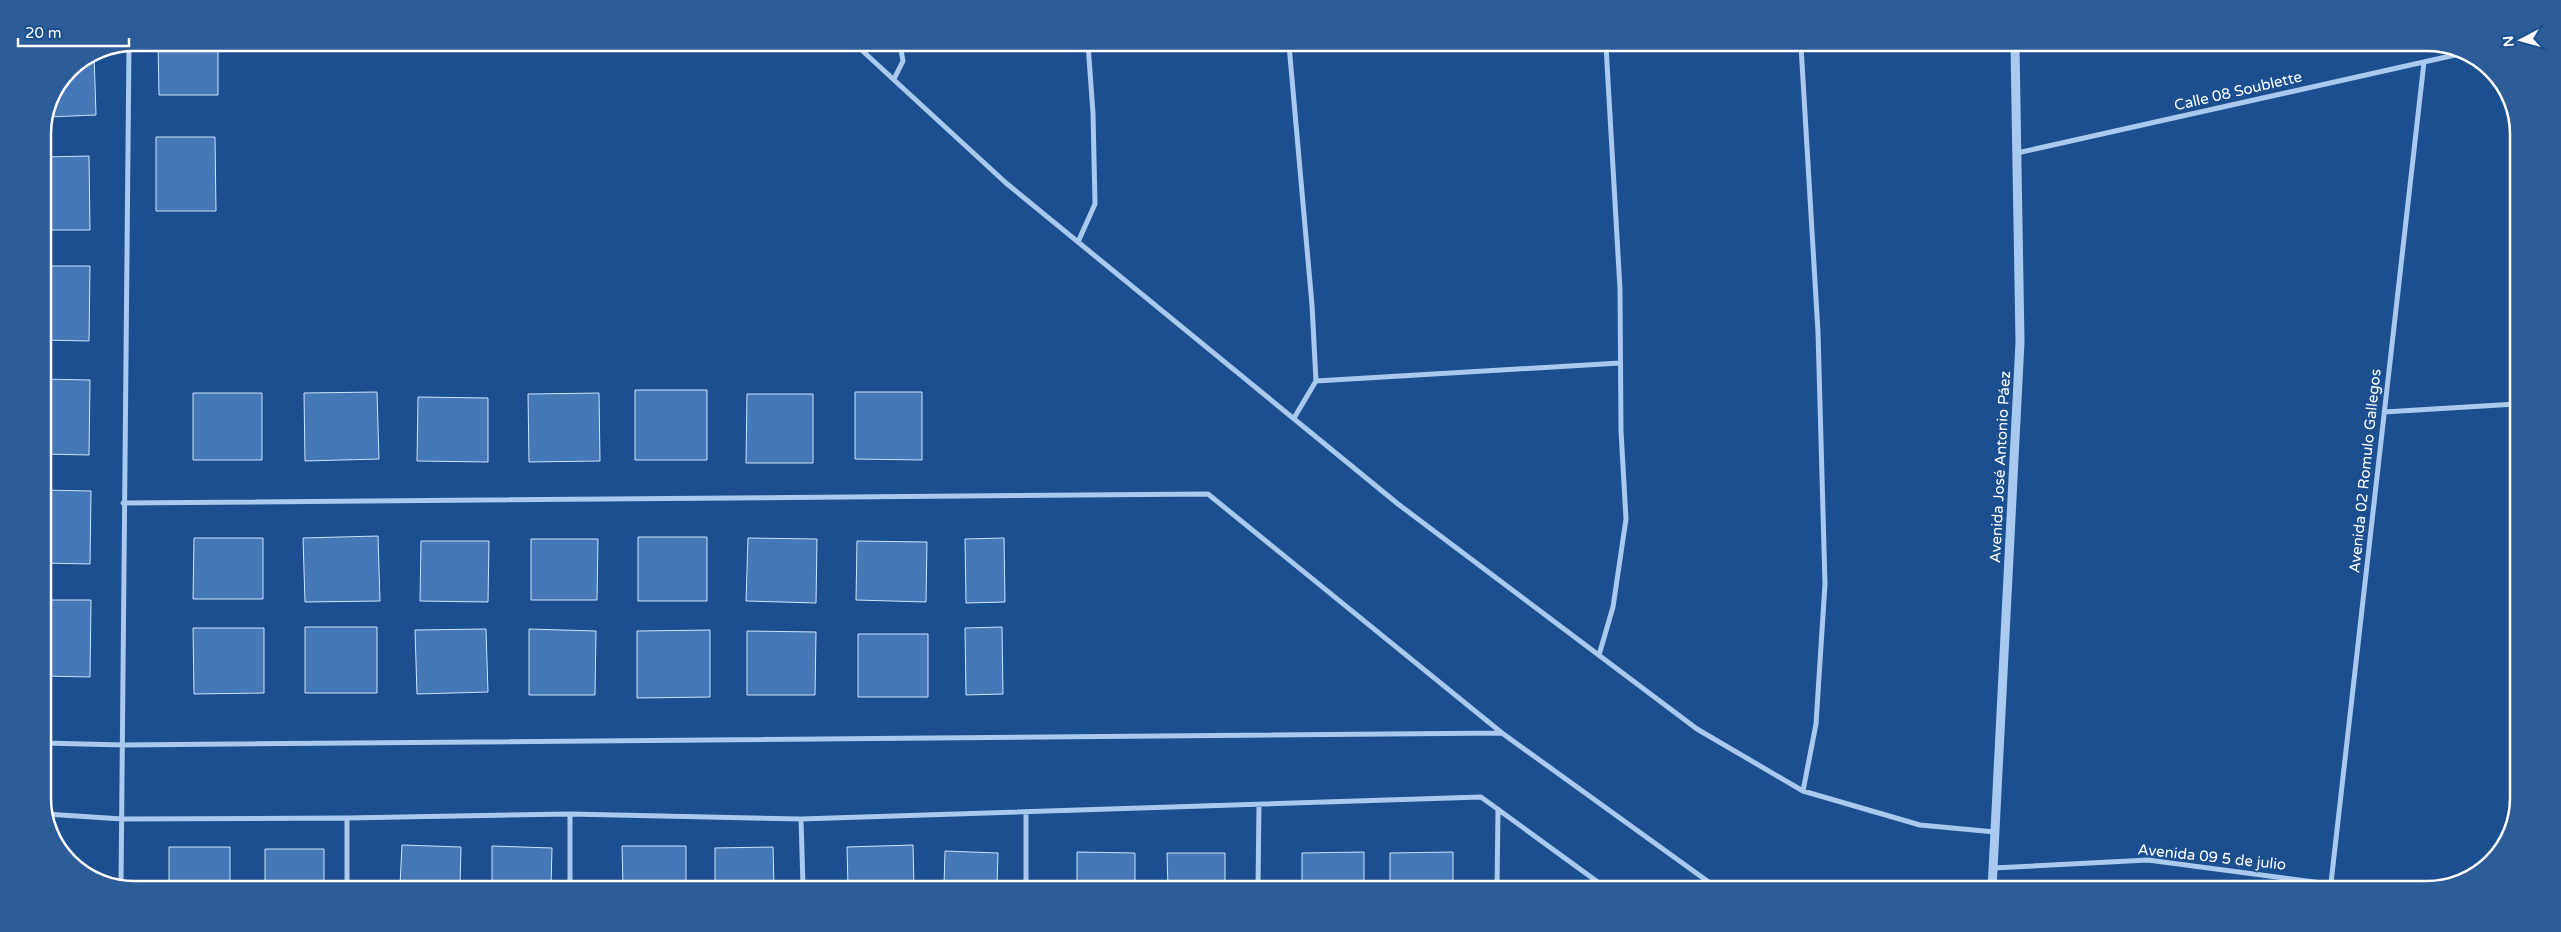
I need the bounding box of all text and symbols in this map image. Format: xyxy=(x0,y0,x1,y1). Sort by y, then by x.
scale bar xyxy=(18,15,129,47)
north arrow xyxy=(2496,15,2546,65)
text: 20 m xyxy=(25,24,62,42)
text: N xyxy=(2500,35,2518,48)
street label: Calle 08 Soublette xyxy=(2172,68,2304,114)
street label: Avenida 02 Romulo Gallegos xyxy=(2345,368,2385,574)
street label: Avenida José Antonio Páez xyxy=(1986,371,2014,563)
street label: Avenida 09 5 de julio xyxy=(2137,840,2287,874)

